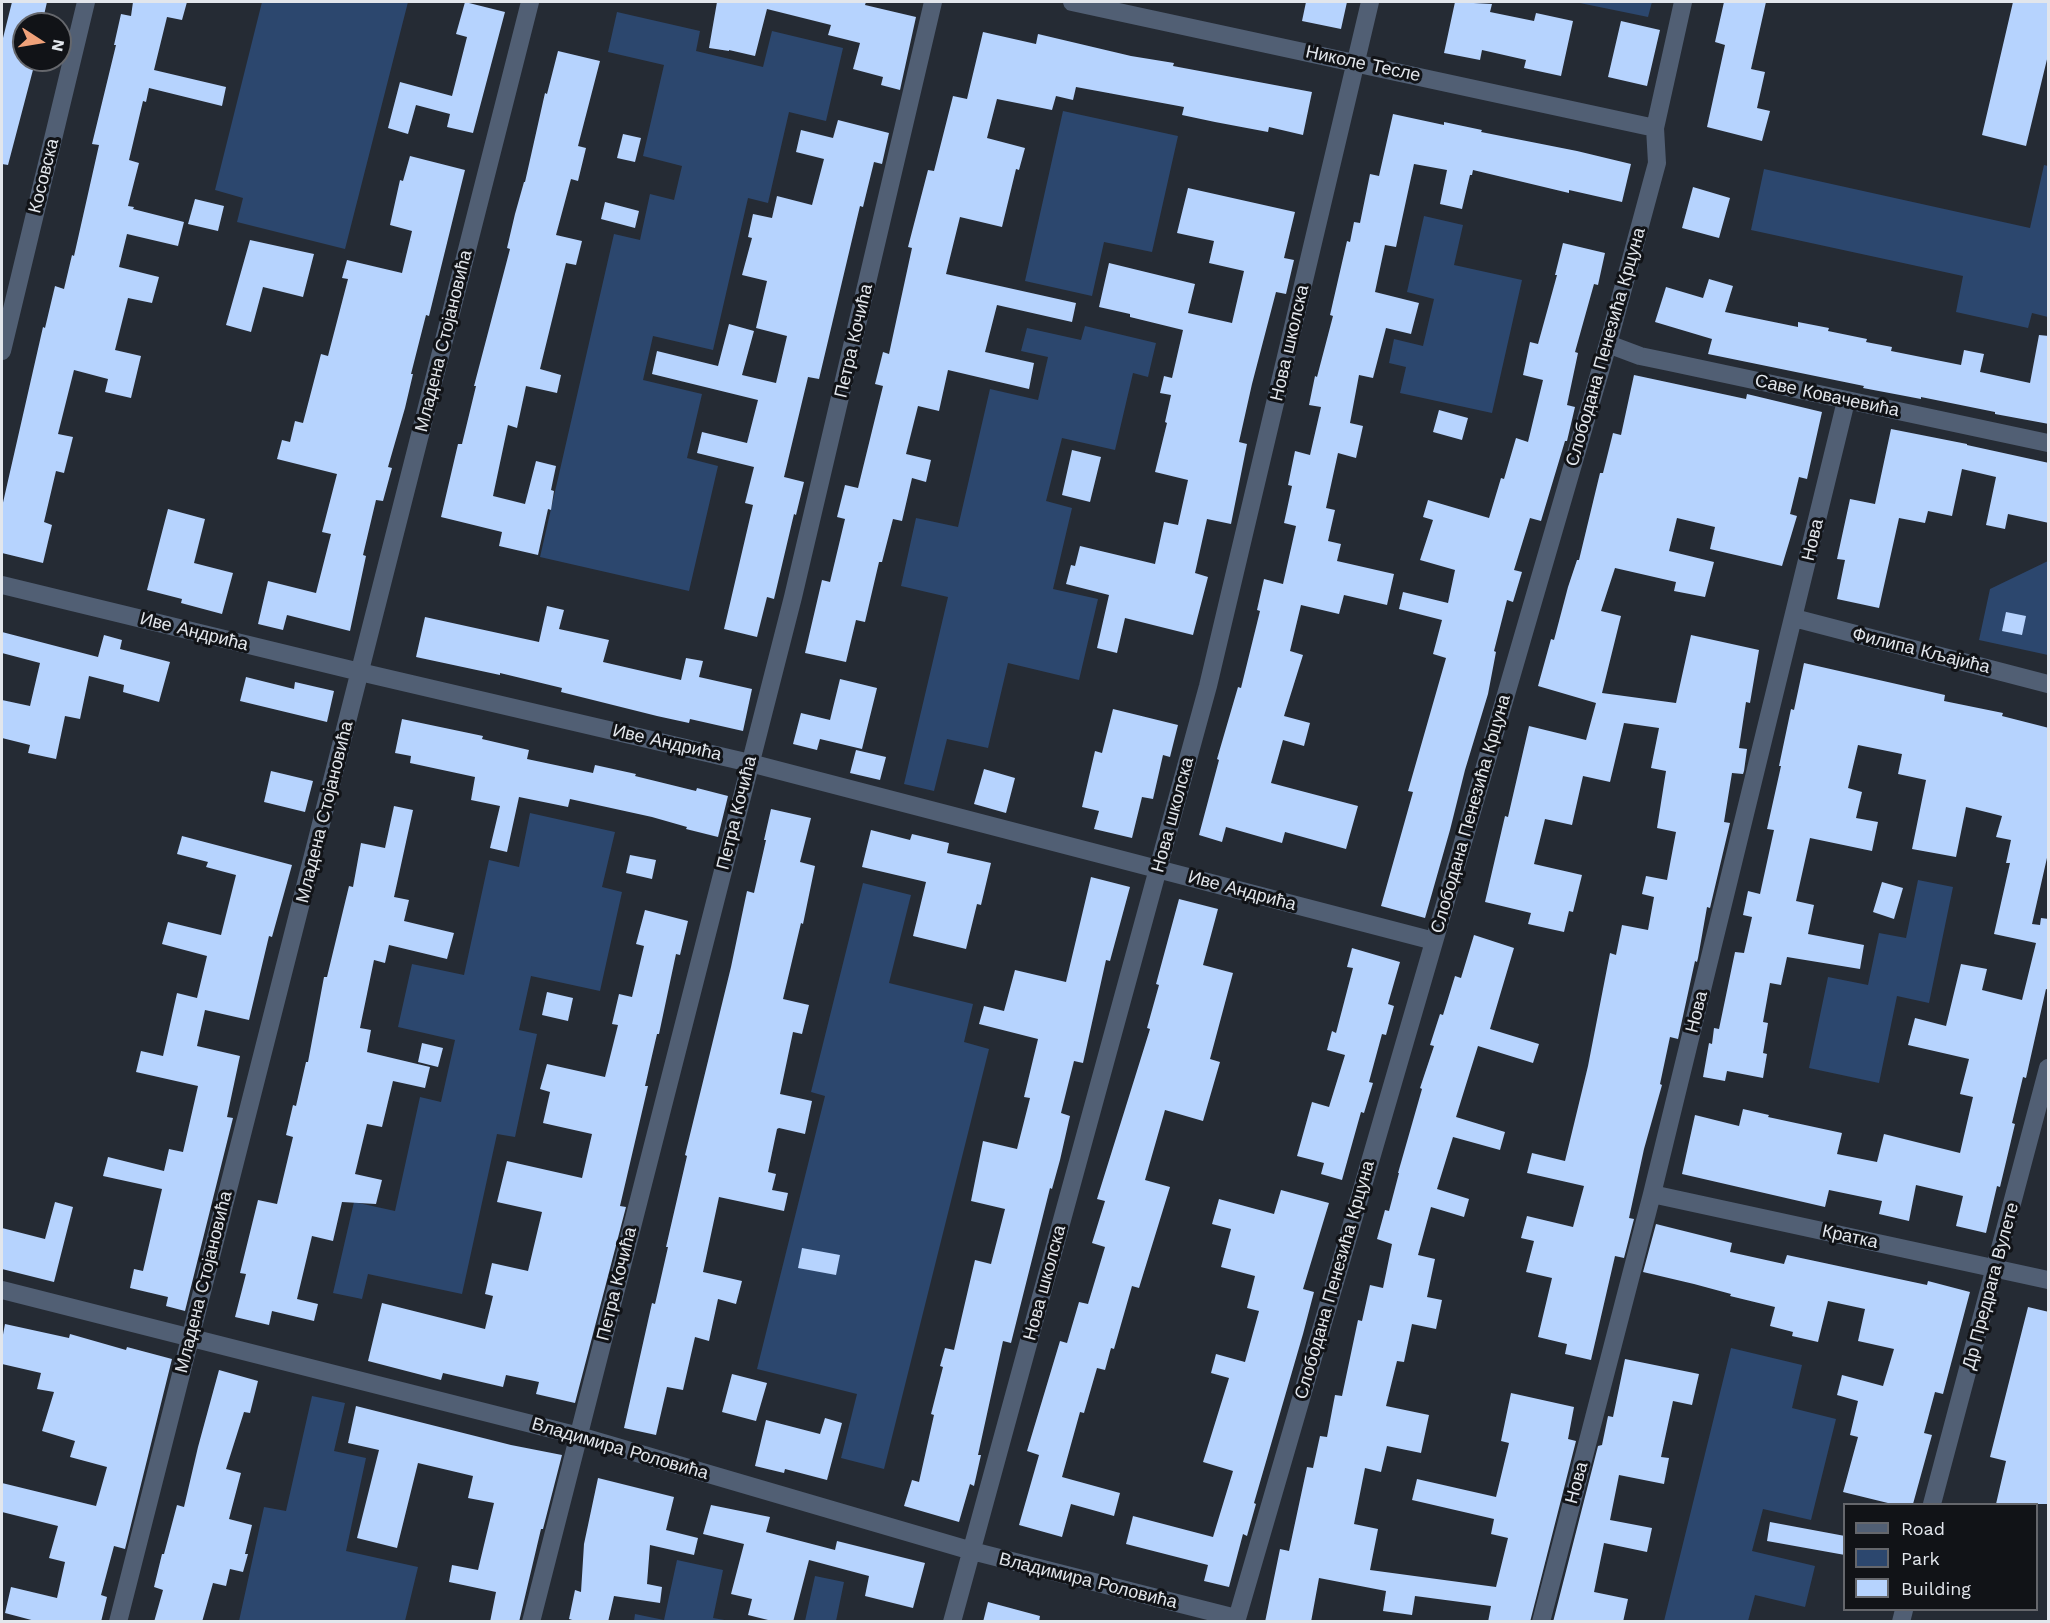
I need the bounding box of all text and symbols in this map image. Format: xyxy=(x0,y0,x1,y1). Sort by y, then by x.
north arrow xyxy=(12,12,72,72)
text: N xyxy=(48,38,69,53)
street label: Николе Тесле xyxy=(1304,41,1422,87)
street label: Косовска xyxy=(24,136,64,216)
street label: Слободана Пенезића Крцуна xyxy=(1562,225,1650,469)
street label: Младена Стојановића xyxy=(411,248,477,434)
street label: Петра Кочића xyxy=(830,282,878,400)
street label: Нова школска xyxy=(1266,283,1314,403)
street label: Саве Ковачевића xyxy=(1753,370,1901,422)
street label: Нова xyxy=(1798,517,1828,563)
street label: Иве Андрића xyxy=(138,608,250,656)
street label: Филипа Кљајића xyxy=(1850,623,1992,679)
street label: Слободана Пенезића Крцуна xyxy=(1427,692,1515,936)
street label: Младена Стојановића xyxy=(292,719,358,905)
street label: Иве Андрића xyxy=(611,720,723,766)
street label: Петра Кочића xyxy=(712,754,762,872)
street label: Нова школска xyxy=(1147,755,1199,875)
street label: Иве Андрића xyxy=(1186,866,1298,916)
street label: Нова xyxy=(1681,989,1713,1035)
street label: Слободана Пенезића Крцуна xyxy=(1291,1158,1379,1402)
street label: Младена Стојановића xyxy=(171,1189,237,1375)
street label: Др Предрага Вулете xyxy=(1958,1200,2024,1372)
street label: Кратка xyxy=(1820,1221,1880,1253)
street label: Нова школска xyxy=(1019,1223,1071,1343)
street label: Петра Кочића xyxy=(592,1225,642,1343)
street label: Владимира Роловића xyxy=(529,1413,711,1485)
street label: Нова xyxy=(1561,1460,1593,1506)
legend xyxy=(1843,1503,2038,1611)
text: Road xyxy=(1901,1518,1945,1539)
street label: Владимира Роловића xyxy=(997,1548,1179,1614)
text: Park xyxy=(1901,1548,1940,1569)
text: Building xyxy=(1901,1578,1971,1599)

